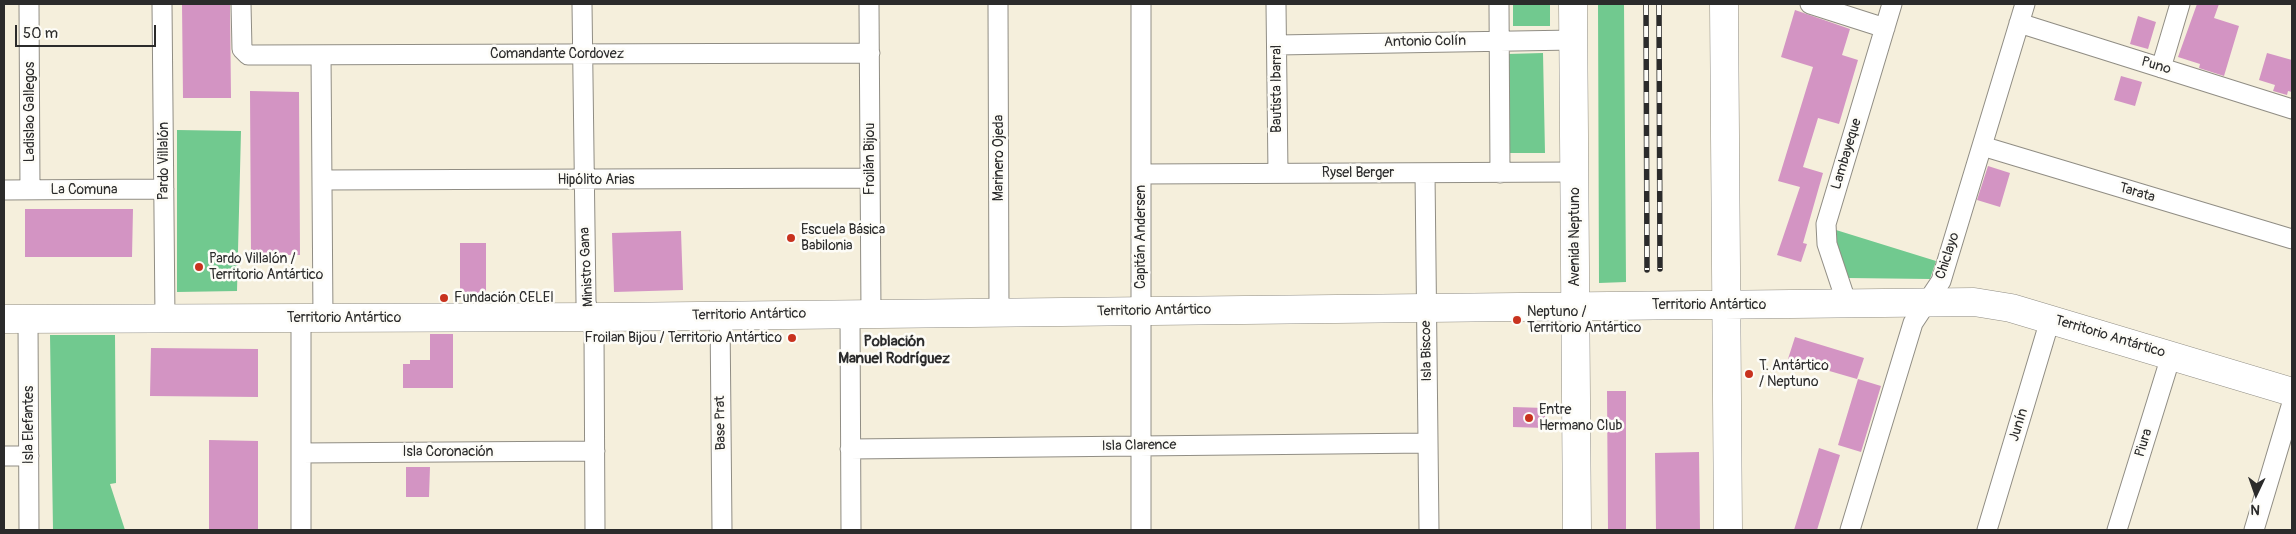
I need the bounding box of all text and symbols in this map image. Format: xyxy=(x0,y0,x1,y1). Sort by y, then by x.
scale bar xyxy=(18,15,159,47)
text: 50 m xyxy=(23,24,58,43)
street label: Antonio Colín xyxy=(1384,33,1466,51)
street label: Bautista Ibarral xyxy=(1269,45,1285,133)
street label: Comandante Cordovez xyxy=(490,46,624,62)
street label: Puno xyxy=(2139,54,2173,78)
street label: Ladislao Gallegos xyxy=(22,62,38,162)
street label: Marinero Ojeda xyxy=(991,115,1007,201)
street label: Lambayeque xyxy=(1828,116,1866,192)
street label: Pardo Villalón xyxy=(156,122,172,200)
street label: Froilán Bijou xyxy=(862,123,878,195)
street label: Rysel Berger xyxy=(1322,165,1394,181)
street label: Hipólito Arias xyxy=(558,172,634,188)
street label: Tarata xyxy=(2117,180,2157,206)
street label: La Comuna xyxy=(50,182,118,198)
street label: Capitán Andersen xyxy=(1133,185,1149,289)
street label: Avenida Neptuno xyxy=(1567,187,1583,287)
place label: Escuela Básica Babilonia xyxy=(801,222,885,254)
street label: Ministro Gana xyxy=(577,227,597,307)
street label: Chiclayo xyxy=(1933,230,1963,282)
marker: Escuela Básica Babilonia xyxy=(785,232,797,244)
place label: Pardo Villalón / Territorio Antártico xyxy=(209,251,323,284)
marker: Pardo Villalón / Territorio Antártico xyxy=(193,261,205,273)
place label: Fundación CELEI xyxy=(454,290,554,306)
marker: Fundación CELEI xyxy=(438,292,450,304)
street label: Territorio Antártico xyxy=(1652,297,1766,313)
street label: Territorio Antártico xyxy=(1097,302,1211,320)
place label: Neptuno / Territorio Antártico xyxy=(1527,304,1641,336)
street label: Territorio Antártico xyxy=(692,306,806,324)
street label: Territorio Antártico xyxy=(287,310,401,326)
street label: Territorio Antártico xyxy=(2053,312,2167,362)
marker: Neptuno / Territorio Antártico xyxy=(1511,314,1523,326)
street label: Isla Biscoe xyxy=(1418,320,1436,382)
place label: Froilan Bijou / Territorio Antártico xyxy=(585,330,782,346)
marker: Froilan Bijou / Territorio Antártico xyxy=(786,332,798,344)
district label: Población Manuel Rodríguez xyxy=(838,333,950,368)
place label: T. Antártico / Neptuno xyxy=(1759,358,1829,391)
marker: T. Antártico / Neptuno xyxy=(1743,368,1755,380)
street label: Isla Elefantes xyxy=(21,386,37,464)
street label: Base Prat xyxy=(712,395,730,451)
place label: Entre Hermano Club xyxy=(1539,402,1622,434)
street label: Junín xyxy=(2006,407,2032,443)
marker: Entre Hermano Club xyxy=(1523,412,1535,424)
street label: Piura xyxy=(2132,427,2156,459)
street label: Isla Clarence xyxy=(1101,437,1177,455)
street label: Isla Coronación xyxy=(403,444,493,460)
north arrow xyxy=(2231,469,2281,519)
text: N xyxy=(2250,501,2260,518)

